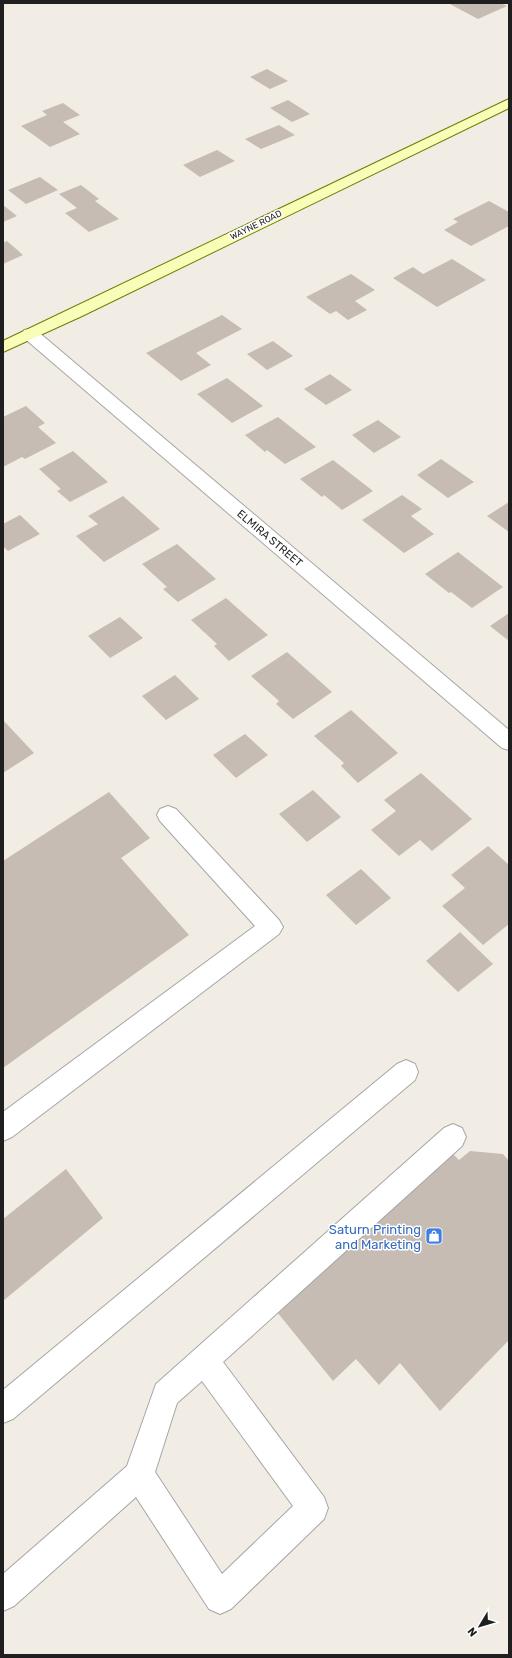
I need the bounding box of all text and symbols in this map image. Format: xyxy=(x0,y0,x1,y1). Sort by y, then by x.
street label: WAYNE ROAD xyxy=(229,208,283,242)
street label: ELMIRA STREET xyxy=(234,507,306,570)
place label: Saturn Printing and Marketing xyxy=(329,1222,421,1253)
shop icon: Saturn Printing and Marketing xyxy=(424,1226,444,1246)
north arrow xyxy=(460,1606,500,1646)
text: N xyxy=(465,1625,480,1639)

